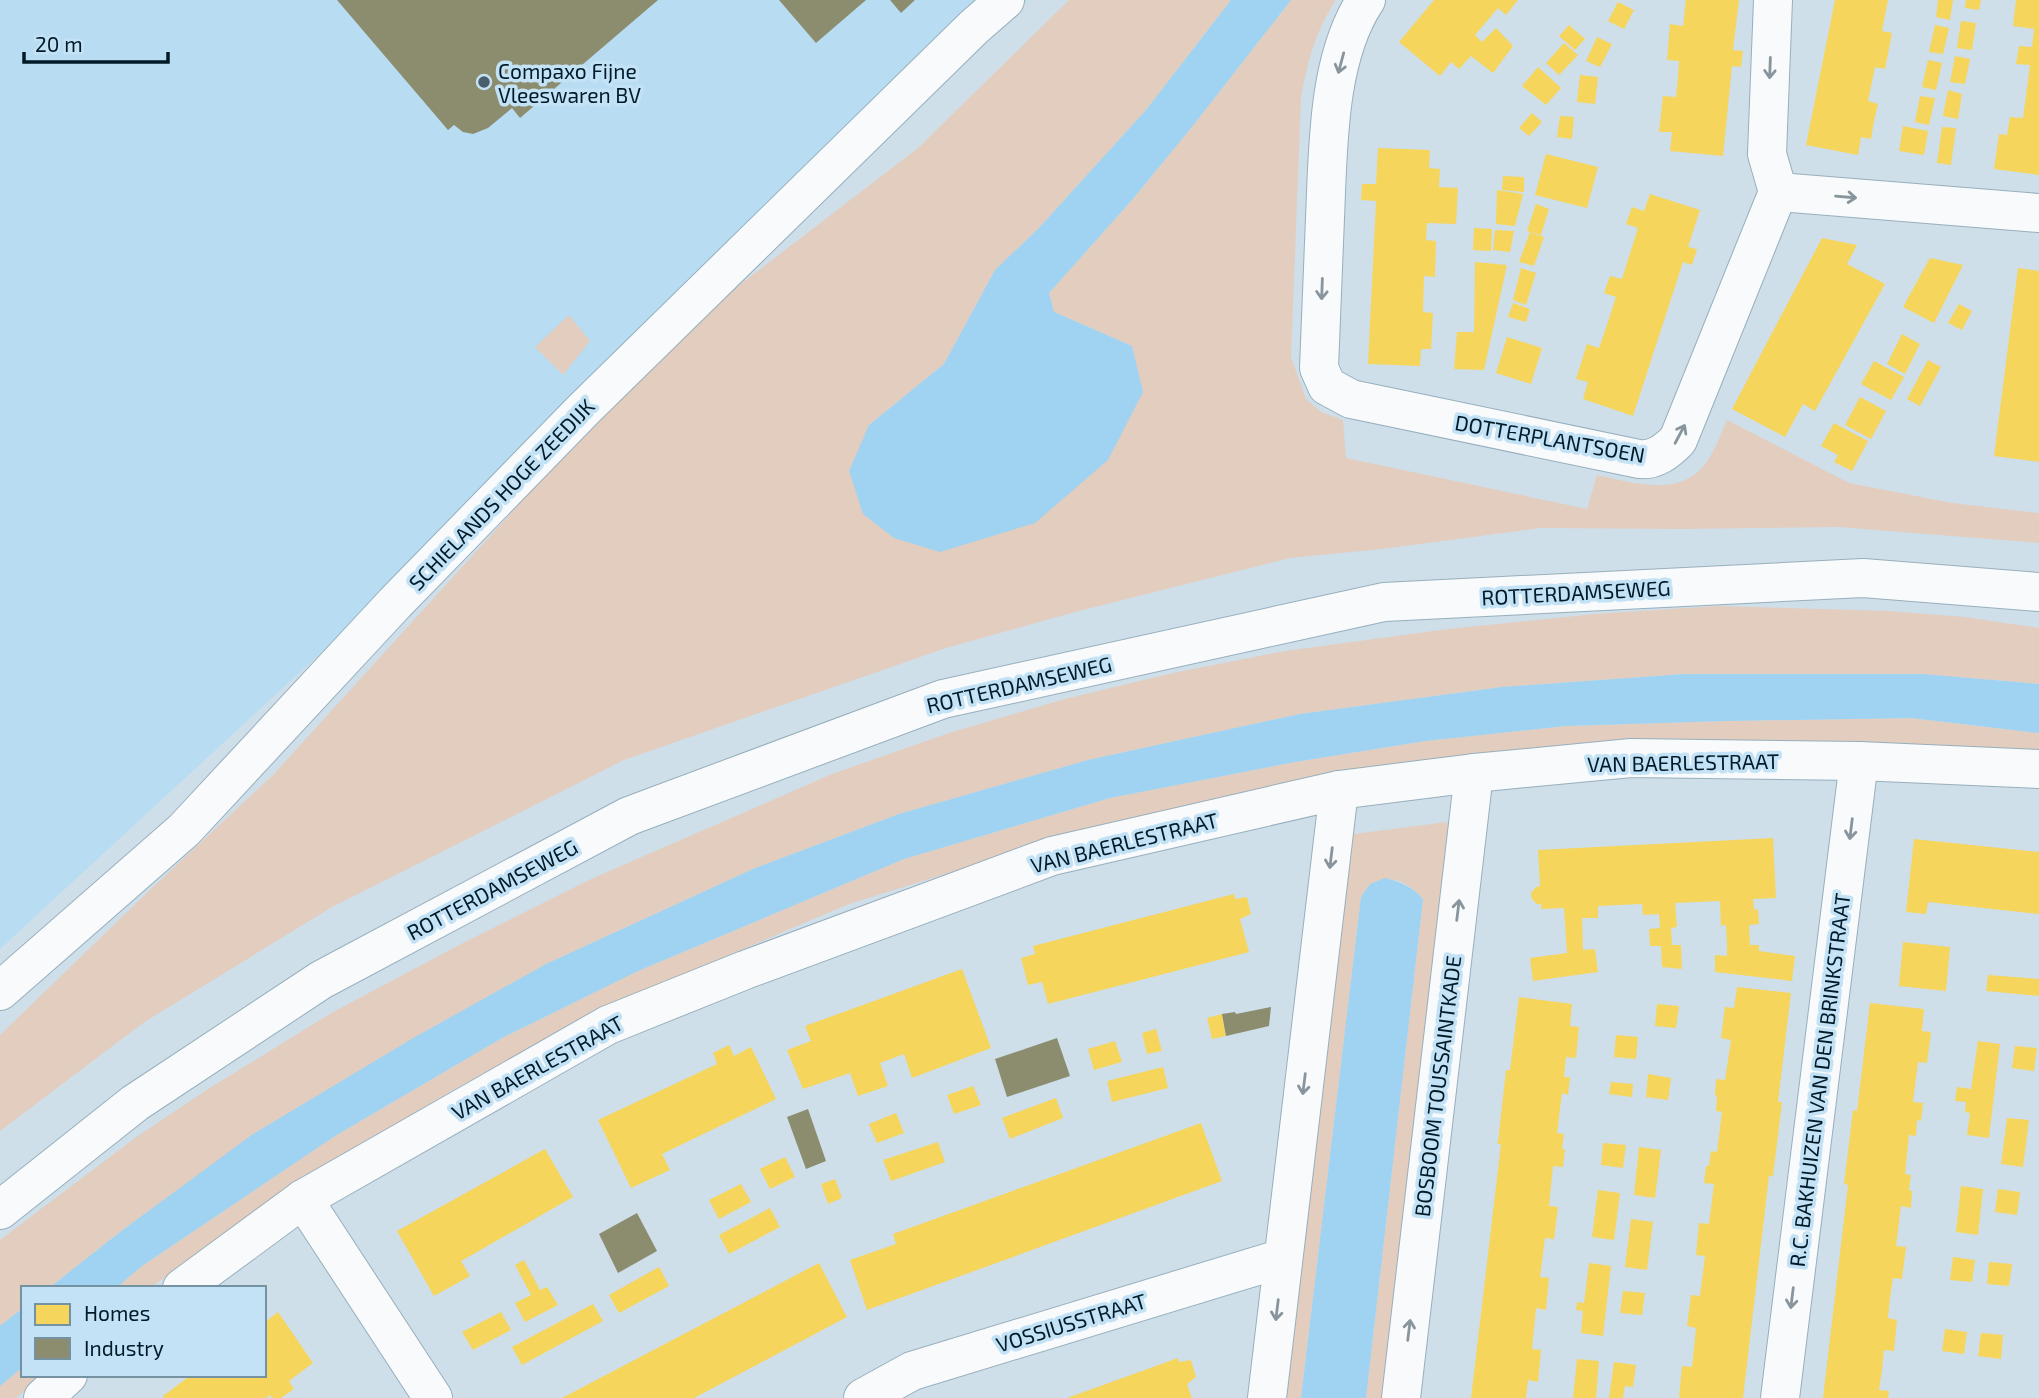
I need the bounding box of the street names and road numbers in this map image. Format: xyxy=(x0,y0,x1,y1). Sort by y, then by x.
street label: SCHIELANDS HOGE ZEEDIJK xyxy=(403,393,599,595)
street label: DOTTERPLANTSOEN xyxy=(1453,409,1647,467)
street label: ROTTERDAMSEWEG xyxy=(1481,575,1671,609)
street label: ROTTERDAMSEWEG xyxy=(924,651,1114,717)
street label: VAN BAERLESTRAAT xyxy=(1587,748,1779,776)
street label: VAN BAERLESTRAAT xyxy=(1028,807,1220,877)
street label: ROTTERDAMSEWEG xyxy=(402,833,582,945)
street label: R.C. BAKHUIZEN VAN DEN BRINKSTRAAT xyxy=(1784,892,1854,1268)
street label: BOSBOOM TOUSSAINTKADE xyxy=(1409,954,1465,1218)
street label: VAN BAERLESTRAAT xyxy=(447,1010,627,1124)
street label: VOSSIUSSTRAAT xyxy=(993,1287,1149,1357)

